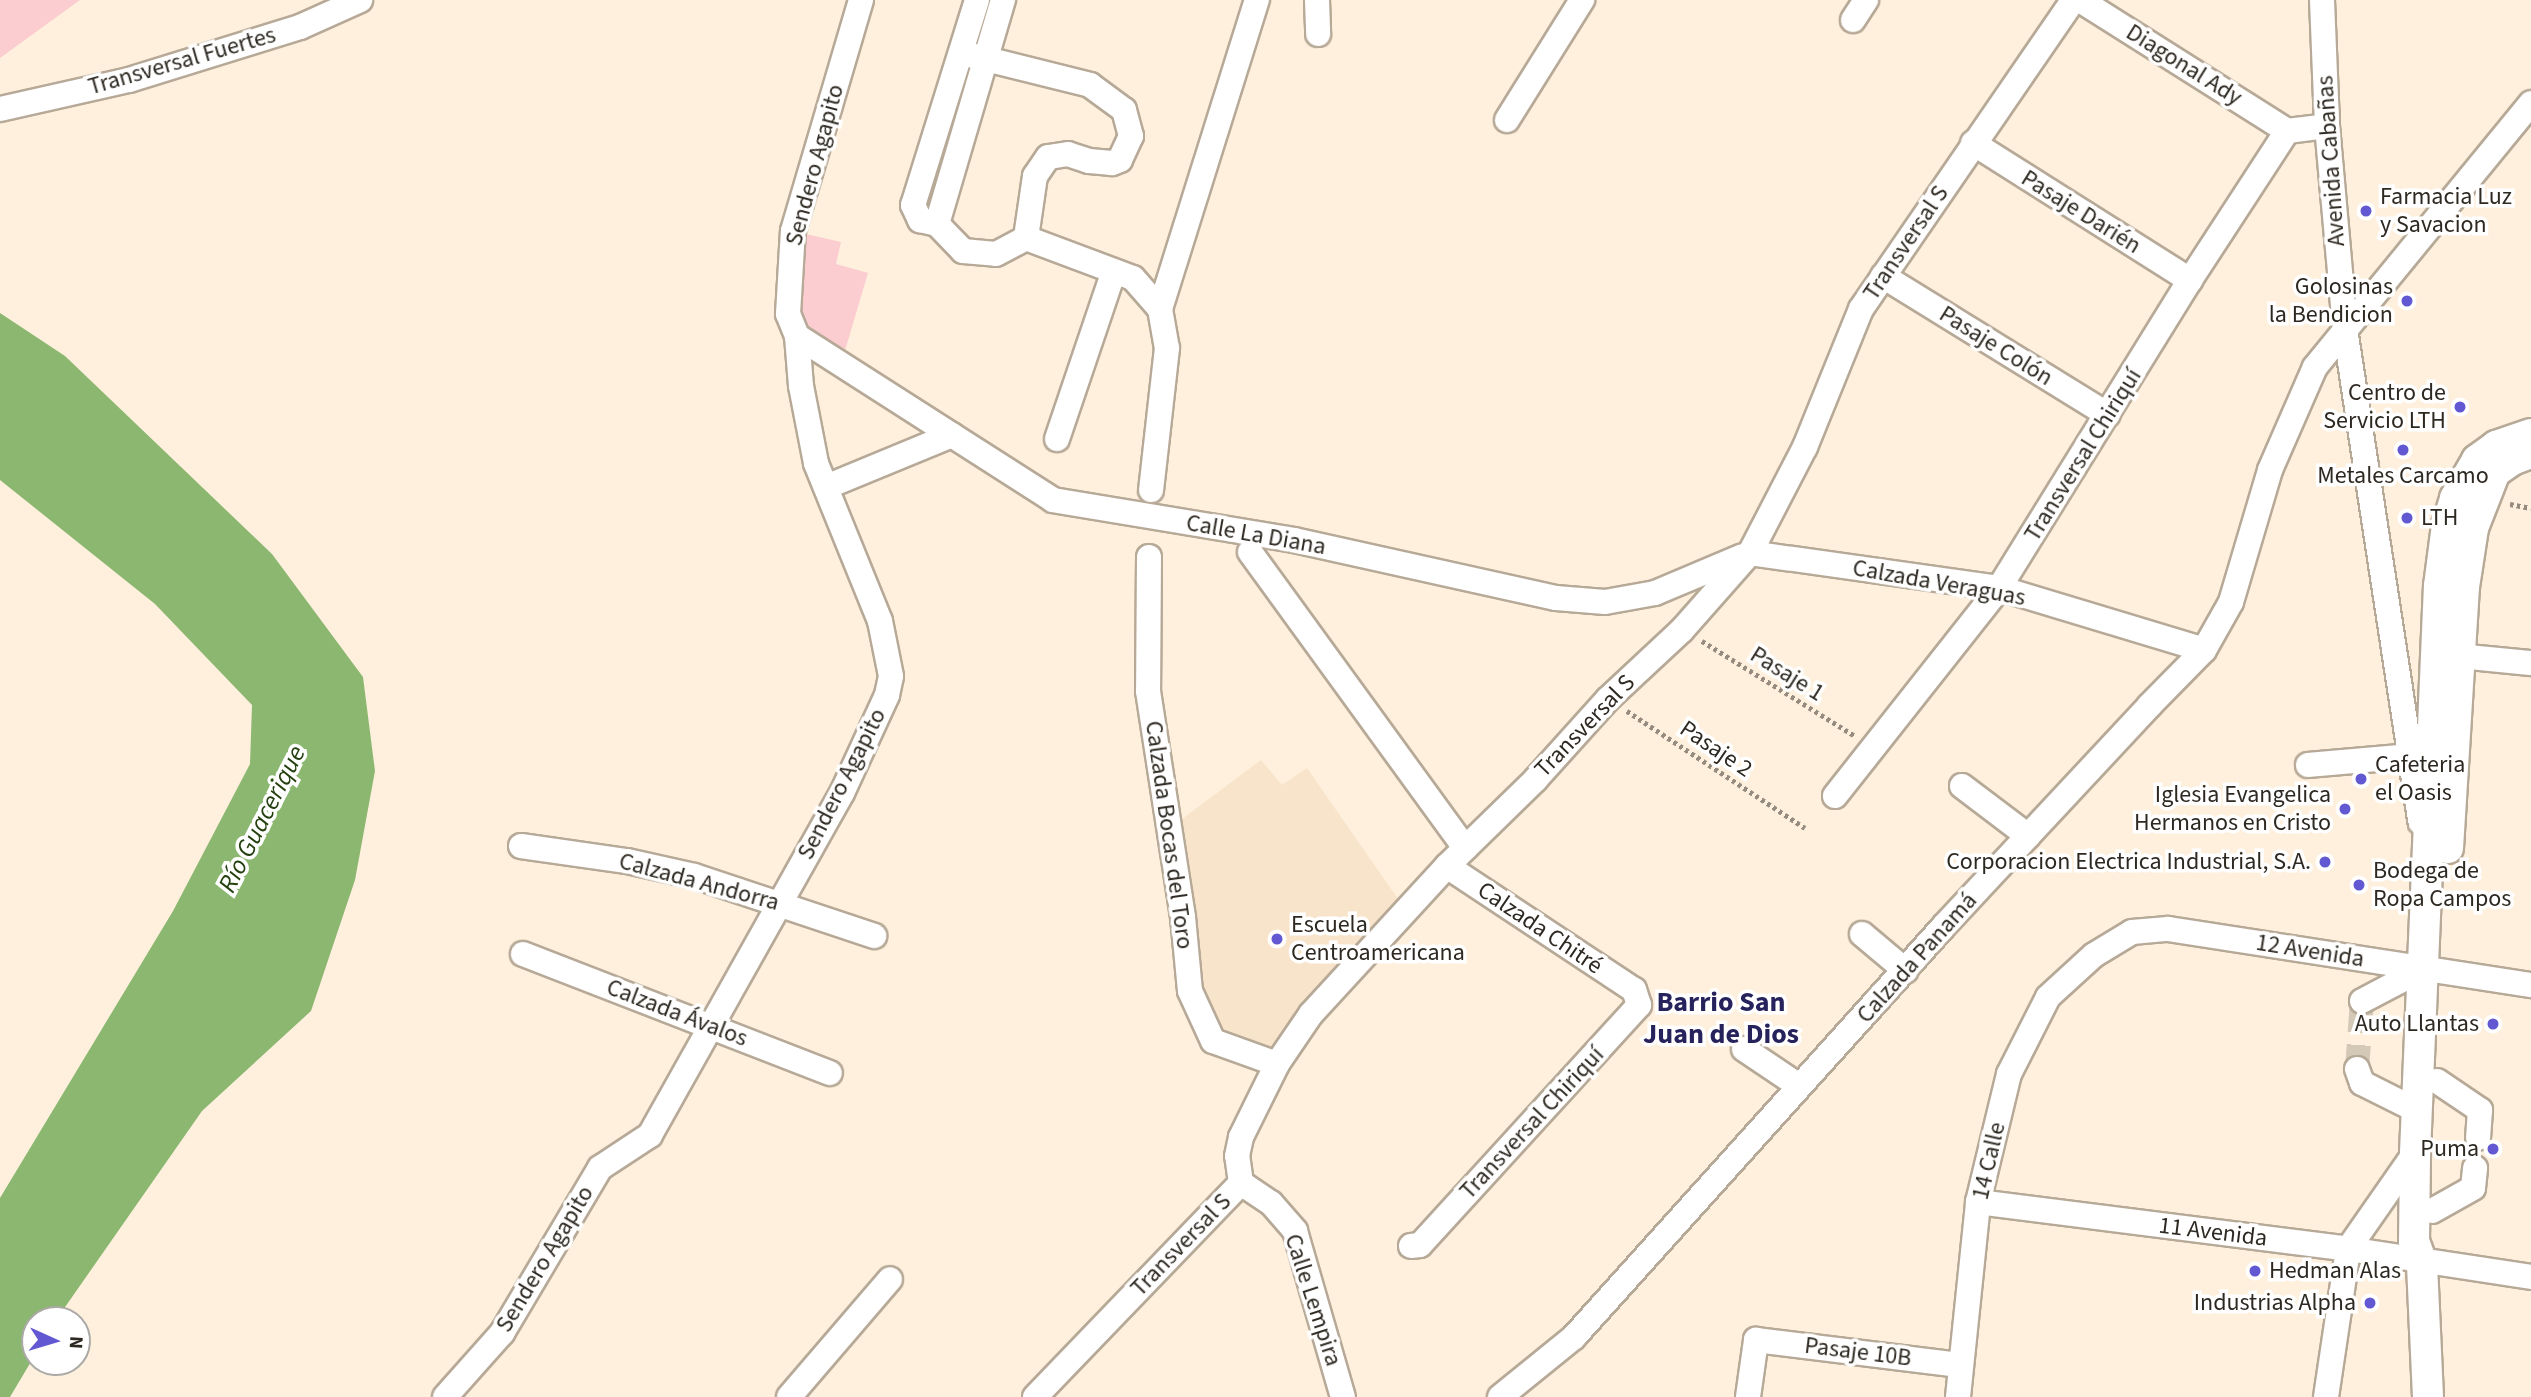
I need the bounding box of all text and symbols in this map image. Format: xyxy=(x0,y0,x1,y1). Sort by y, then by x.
street label: Diagonal Ady xyxy=(2121,18,2247,112)
street label: Transversal Fuertes xyxy=(85,20,279,102)
street label: Avenida Cabañas xyxy=(2311,75,2351,247)
street label: Sendero Agapito xyxy=(780,81,850,249)
street label: Pasaje Darién xyxy=(2016,164,2146,260)
street label: Transversal S xyxy=(1857,180,1955,306)
place label: Farmacia Luz y Savacion xyxy=(2380,183,2512,239)
marker: Farmacia Luz y Savacion xyxy=(2358,203,2374,219)
place label: Golosinas la Bendicion xyxy=(2269,273,2393,329)
marker: Golosinas la Bendicion xyxy=(2399,293,2415,309)
street label: Pasaje Colón xyxy=(1934,300,2058,392)
street label: Transversal Chiriquí xyxy=(2018,363,2148,547)
place label: Centro de Servicio LTH xyxy=(2323,379,2446,435)
marker: Centro de Servicio LTH xyxy=(2452,399,2468,415)
marker: Metales Carcamo xyxy=(2395,442,2411,458)
place label: Metales Carcamo xyxy=(2317,462,2489,490)
place label: LTH xyxy=(2421,504,2458,532)
street label: Calle La Diana xyxy=(1184,509,1328,561)
marker: LTH xyxy=(2399,510,2415,526)
street label: Calzada Veraguas xyxy=(1850,554,2028,612)
street label: Pasaje 1 xyxy=(1745,640,1829,708)
street label: Transversal S xyxy=(1529,669,1641,783)
street label: Sendero Agapito xyxy=(792,704,892,864)
street label: Pasaje 2 xyxy=(1674,714,1758,784)
street label: Calzada Bocas del Toro xyxy=(1139,719,1199,951)
water label: Río Guacerique xyxy=(212,740,312,898)
place label: Cafeteria el Oasis xyxy=(2375,751,2465,807)
marker: Cafeteria el Oasis xyxy=(2353,771,2369,787)
place label: Iglesia Evangelica Hermanos en Cristo xyxy=(2134,781,2331,837)
marker: Iglesia Evangelica Hermanos en Cristo xyxy=(2337,801,2353,817)
street label: Calzada Andorra xyxy=(616,847,782,917)
place label: Corporacion Electrica Industrial, S.A. xyxy=(1946,848,2311,876)
marker: Corporacion Electrica Industrial, S.A. xyxy=(2317,854,2333,870)
place label: Bodega de Ropa Campos xyxy=(2373,857,2511,913)
street label: Calzada Chitré xyxy=(1472,876,1608,980)
marker: Bodega de Ropa Campos xyxy=(2351,877,2367,893)
street label: Calzada Panamá xyxy=(1851,887,1983,1029)
place label: Escuela Centroamericana xyxy=(1291,911,1465,967)
street label: 12 Avenida xyxy=(2254,928,2366,974)
marker: Escuela Centroamericana xyxy=(1269,931,1285,947)
street label: Calzada Ávalos xyxy=(602,973,752,1053)
district label: Barrio San Juan de Dios xyxy=(1643,985,1799,1051)
place label: Auto Llantas xyxy=(2355,1010,2479,1038)
marker: Auto Llantas xyxy=(2485,1016,2501,1032)
street label: Transversal Chiriquí xyxy=(1454,1041,1610,1205)
street label: 14 Calle xyxy=(1966,1119,2012,1203)
place label: Puma xyxy=(2420,1135,2479,1163)
marker: Puma xyxy=(2485,1141,2501,1157)
street label: Sendero Agapito xyxy=(490,1181,600,1337)
street label: Transversal S xyxy=(1125,1188,1237,1302)
street label: 11 Avenida xyxy=(2157,1211,2269,1253)
street label: Calle Lempira xyxy=(1278,1230,1348,1370)
place label: Hedman Alas xyxy=(2269,1257,2401,1285)
marker: Hedman Alas xyxy=(2247,1263,2263,1279)
place label: Industrias Alpha xyxy=(2194,1289,2356,1317)
marker: Industrias Alpha xyxy=(2362,1295,2378,1311)
north arrow xyxy=(21,1306,91,1376)
street label: Pasaje 10B xyxy=(1803,1331,1913,1373)
text: N xyxy=(62,1335,89,1350)

